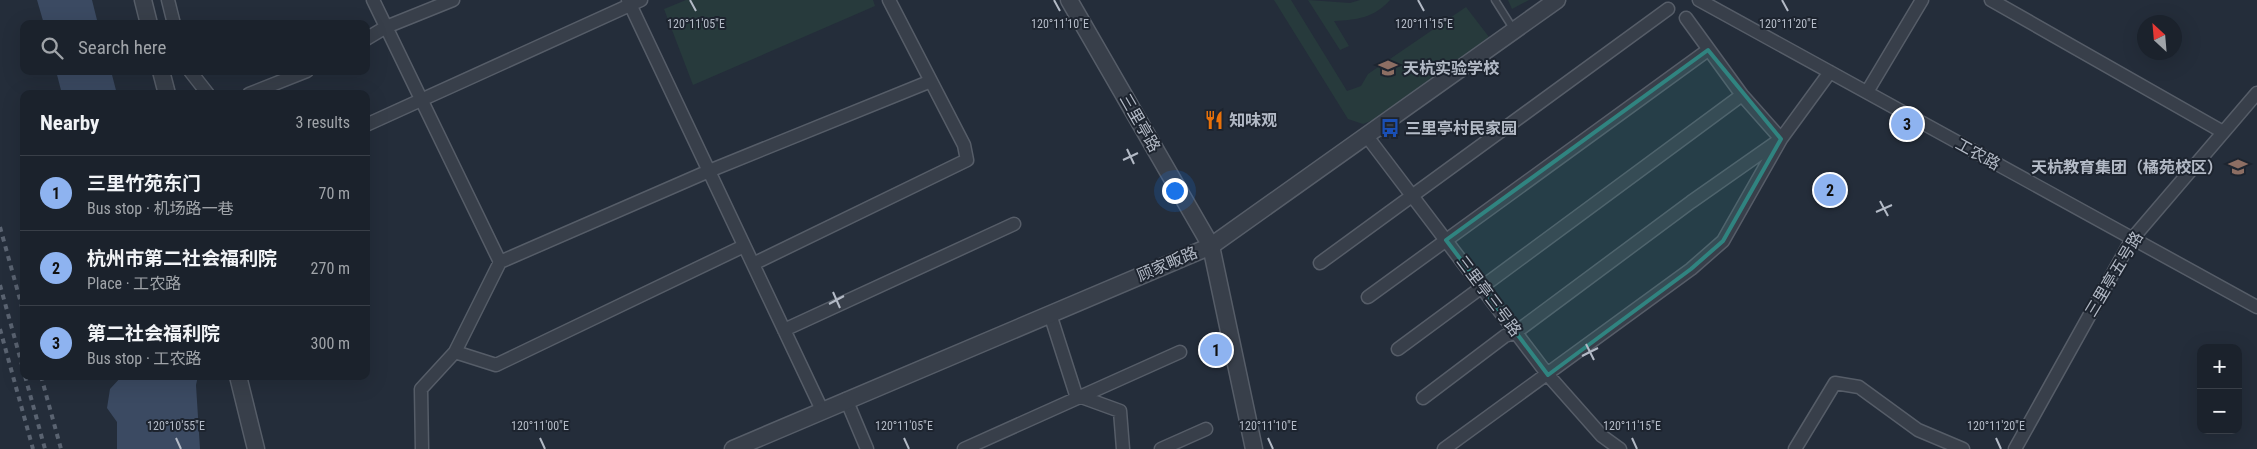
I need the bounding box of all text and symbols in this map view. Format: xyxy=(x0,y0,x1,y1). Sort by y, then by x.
north arrow xyxy=(2137,15,2182,60)
text: 120°11'05"E xyxy=(667,17,725,31)
text: 120°11'10"E xyxy=(1031,17,1089,31)
text: 120°11'15"E xyxy=(1395,17,1453,31)
text: 120°11'20"E xyxy=(1759,17,1817,31)
search box xyxy=(20,20,370,75)
icon: search xyxy=(38,34,66,62)
text: Search here xyxy=(78,36,166,59)
school or university icon: 天杭实验学校 xyxy=(1377,57,1399,79)
place label: 天杭实验学校 xyxy=(1403,59,1500,78)
street label: 三里亭路 xyxy=(1116,91,1164,155)
pin: 3 xyxy=(1891,105,1923,143)
restaurant icon: 知味观 xyxy=(1203,109,1225,131)
text: Nearby xyxy=(40,111,99,135)
place label: 知味观 xyxy=(1229,111,1277,130)
text: 3 results xyxy=(295,113,350,132)
bus stop icon: 三里亭村民家园 xyxy=(1379,117,1401,139)
place label: 三里亭村民家园 xyxy=(1405,119,1517,138)
street label: 工农路 xyxy=(1952,134,2004,174)
school or university icon: 天杭教育集团（橘苑校区） xyxy=(2227,156,2249,178)
place label: 天杭教育集团（橘苑校区） xyxy=(2031,158,2223,177)
pin: 2 xyxy=(1814,171,1846,209)
text: 三里竹苑东门 xyxy=(87,172,201,195)
your location xyxy=(1162,178,1188,204)
text: 1 xyxy=(52,184,60,203)
text: 70 m xyxy=(318,184,350,203)
text: Bus stop · 机场路一巷 xyxy=(87,199,233,218)
street label: 三里亭五号路 xyxy=(2081,228,2147,320)
street label: 顾家畈路 xyxy=(1134,243,1200,285)
text: 杭州市第二社会福利院 xyxy=(87,247,277,270)
street label: 三里亭三号路 xyxy=(1453,252,1525,340)
text: 2 xyxy=(52,259,60,278)
text: 270 m xyxy=(311,259,350,278)
text: Place · 工农路 xyxy=(87,274,181,293)
text: 第二社会福利院 xyxy=(87,322,220,345)
pin: 1 xyxy=(1200,331,1232,369)
text: 3 xyxy=(52,334,60,353)
text: 300 m xyxy=(311,334,350,353)
map controls xyxy=(2197,344,2242,434)
button: + xyxy=(2197,344,2242,389)
text: Bus stop · 工农路 xyxy=(87,349,201,368)
button: − xyxy=(2197,389,2242,434)
text: 120°10'55"E xyxy=(147,419,205,433)
text: 120°11'00"E xyxy=(511,419,569,433)
text: 120°11'05"E xyxy=(875,419,933,433)
text: 120°11'10"E xyxy=(1239,419,1297,433)
text: 120°11'15"E xyxy=(1603,419,1661,433)
text: 120°11'20"E xyxy=(1967,419,2025,433)

